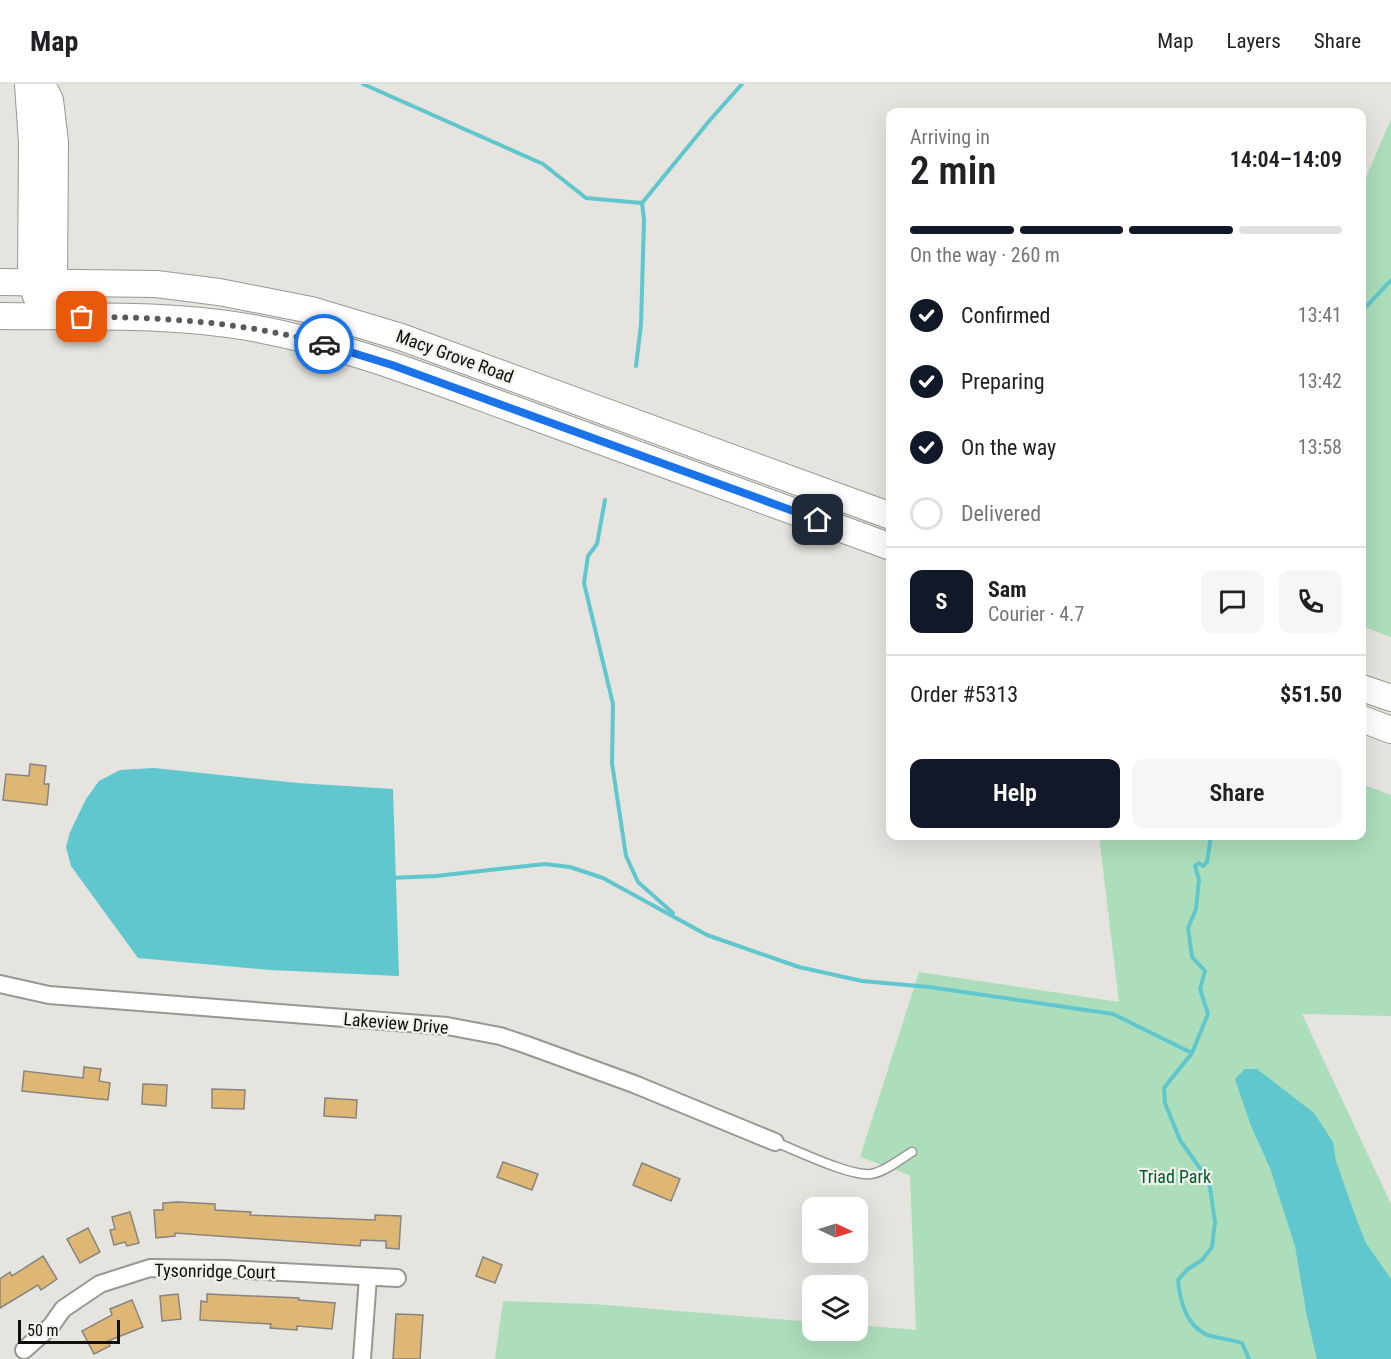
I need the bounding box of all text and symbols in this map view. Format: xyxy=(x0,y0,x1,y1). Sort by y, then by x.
text: Map xyxy=(30,25,78,58)
text: Map xyxy=(1157,29,1194,53)
text: Layers xyxy=(1227,29,1281,53)
text: Share xyxy=(1314,29,1361,53)
text: Arriving in xyxy=(910,125,990,149)
text: 14:04–14:09 xyxy=(1230,147,1342,172)
text: 2 min xyxy=(910,148,996,194)
text: On the way · 260 m xyxy=(910,243,1060,267)
pin xyxy=(56,291,107,342)
icon: check xyxy=(910,299,943,332)
icon: bag xyxy=(65,300,98,333)
text: Confirmed xyxy=(961,303,1050,328)
text: 13:41 xyxy=(1298,303,1342,327)
courier xyxy=(294,314,354,374)
street label: Macy Grove Road xyxy=(393,325,517,387)
icon: car xyxy=(308,328,341,361)
icon: check xyxy=(910,365,943,398)
text: Preparing xyxy=(961,369,1045,394)
text: 13:42 xyxy=(1298,369,1342,393)
icon: check xyxy=(910,431,943,464)
text: On the way xyxy=(961,435,1056,460)
text: 13:58 xyxy=(1298,435,1342,459)
pin xyxy=(792,494,843,545)
text: Delivered xyxy=(961,501,1041,526)
icon: home xyxy=(801,503,834,536)
button: chat xyxy=(1201,570,1264,633)
button: phone xyxy=(1279,570,1342,633)
text: Sam xyxy=(988,577,1027,602)
text: S xyxy=(936,589,947,614)
text: Courier · 4.7 xyxy=(988,602,1084,626)
text: Order #5313 xyxy=(910,682,1018,707)
text: $51.50 xyxy=(1280,682,1342,707)
button: Help xyxy=(910,759,1120,828)
button: Share xyxy=(1132,759,1342,828)
street label: Lakeview Drive xyxy=(343,1008,449,1038)
park label: Triad Park xyxy=(1139,1166,1211,1187)
north arrow xyxy=(802,1197,868,1263)
map controls xyxy=(802,1197,868,1341)
street label: Tysonridge Court xyxy=(154,1259,276,1283)
button: layers xyxy=(802,1275,868,1341)
scale bar xyxy=(18,1317,120,1344)
text: 50 m xyxy=(27,1321,59,1340)

